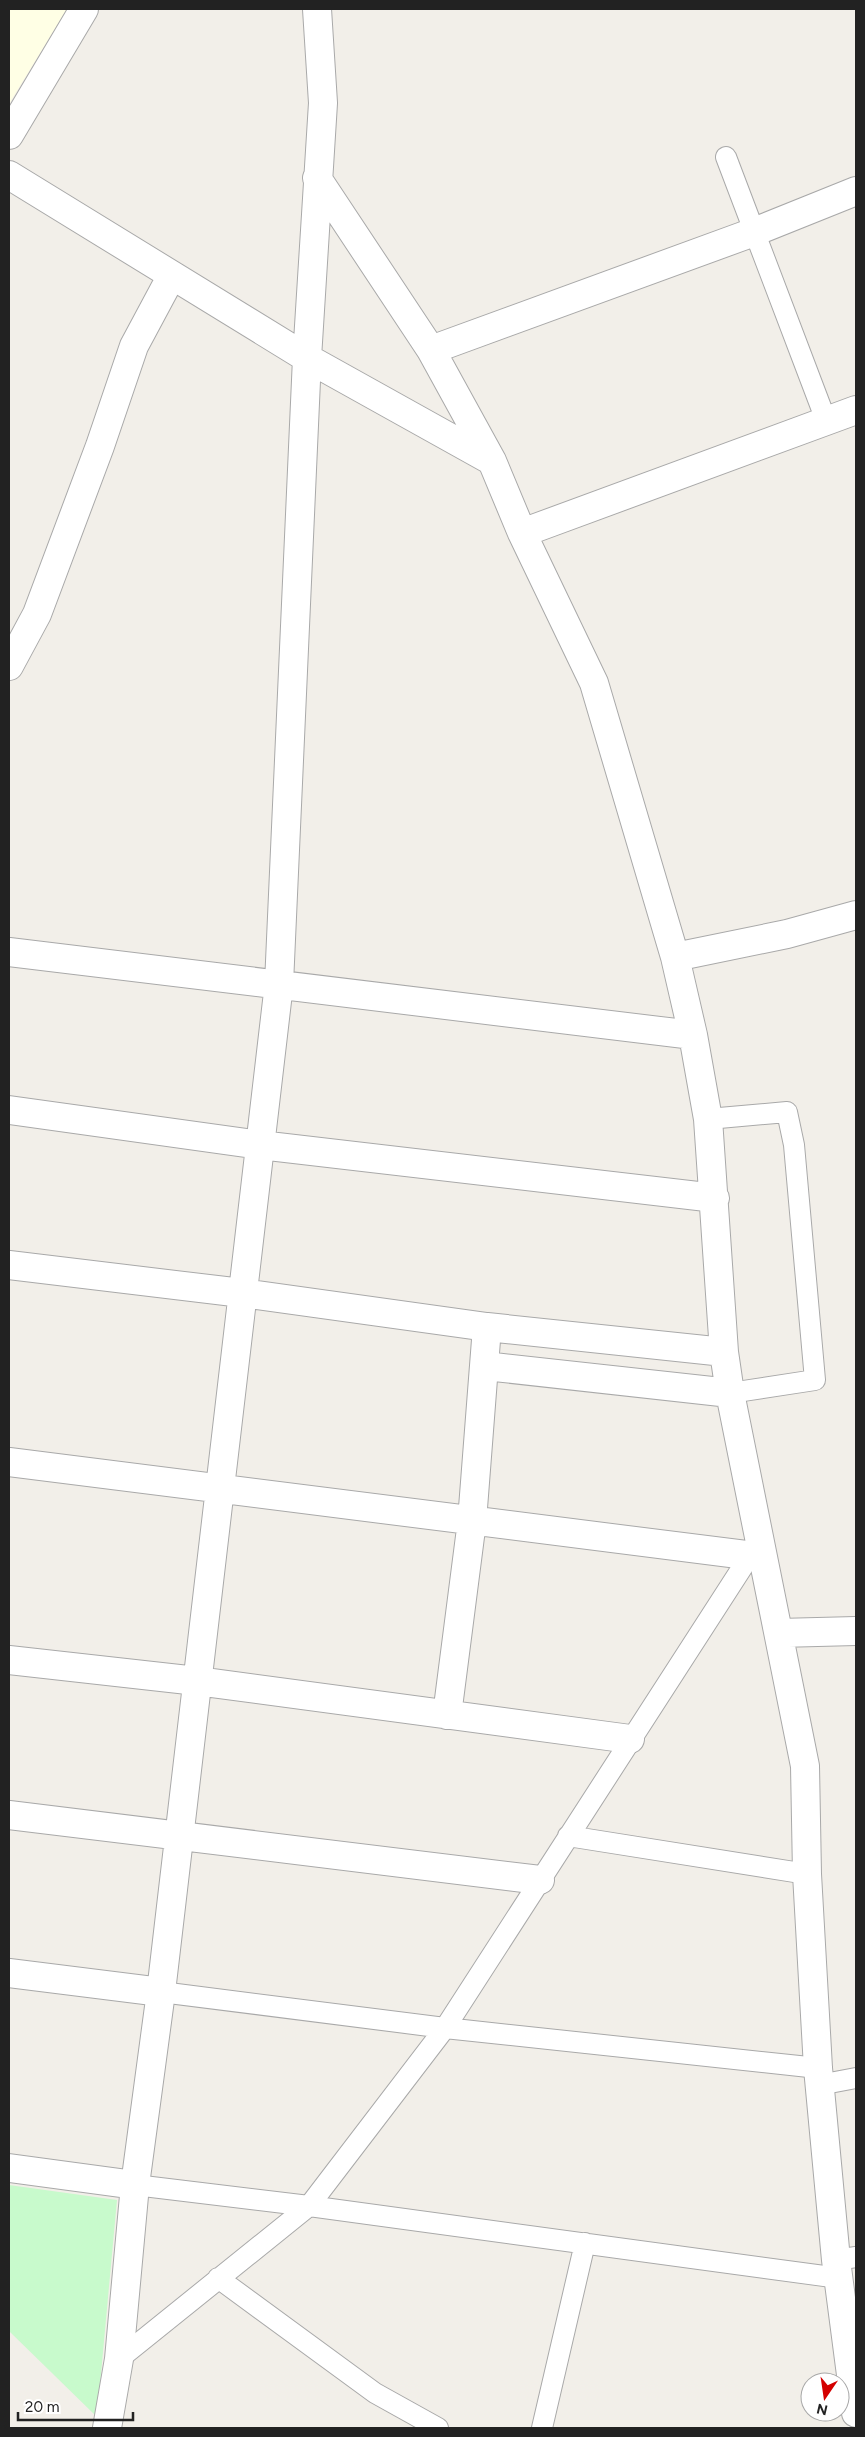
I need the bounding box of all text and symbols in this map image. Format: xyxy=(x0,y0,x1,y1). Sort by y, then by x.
north arrow xyxy=(800,2372,850,2422)
scale bar xyxy=(18,2390,132,2422)
text: 20 m xyxy=(25,2398,59,2416)
text: N xyxy=(815,2400,829,2419)

